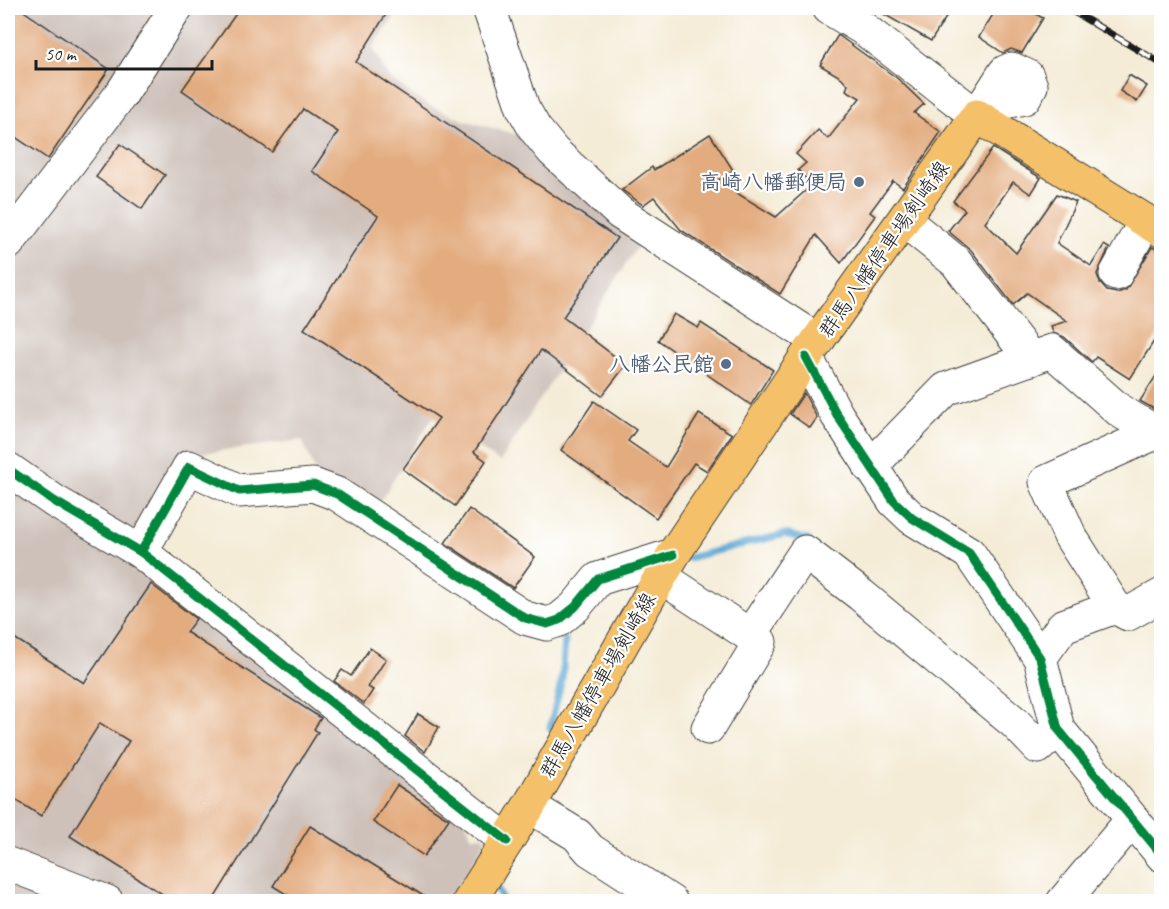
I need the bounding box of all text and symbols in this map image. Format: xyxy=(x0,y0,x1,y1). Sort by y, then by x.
scale bar xyxy=(36,33,212,71)
text: 50 m xyxy=(45,43,78,65)
street label: 群馬八幡停車場剣崎線 xyxy=(813,156,955,342)
place label: 高崎八幡郵便局 xyxy=(700,169,847,195)
marker: 高崎八幡郵便局 xyxy=(852,175,866,189)
place label: 八幡公民館 xyxy=(609,351,714,377)
marker: 八幡公民館 xyxy=(719,357,733,371)
street label: 群馬八幡停車場剣崎線 xyxy=(534,588,662,782)

